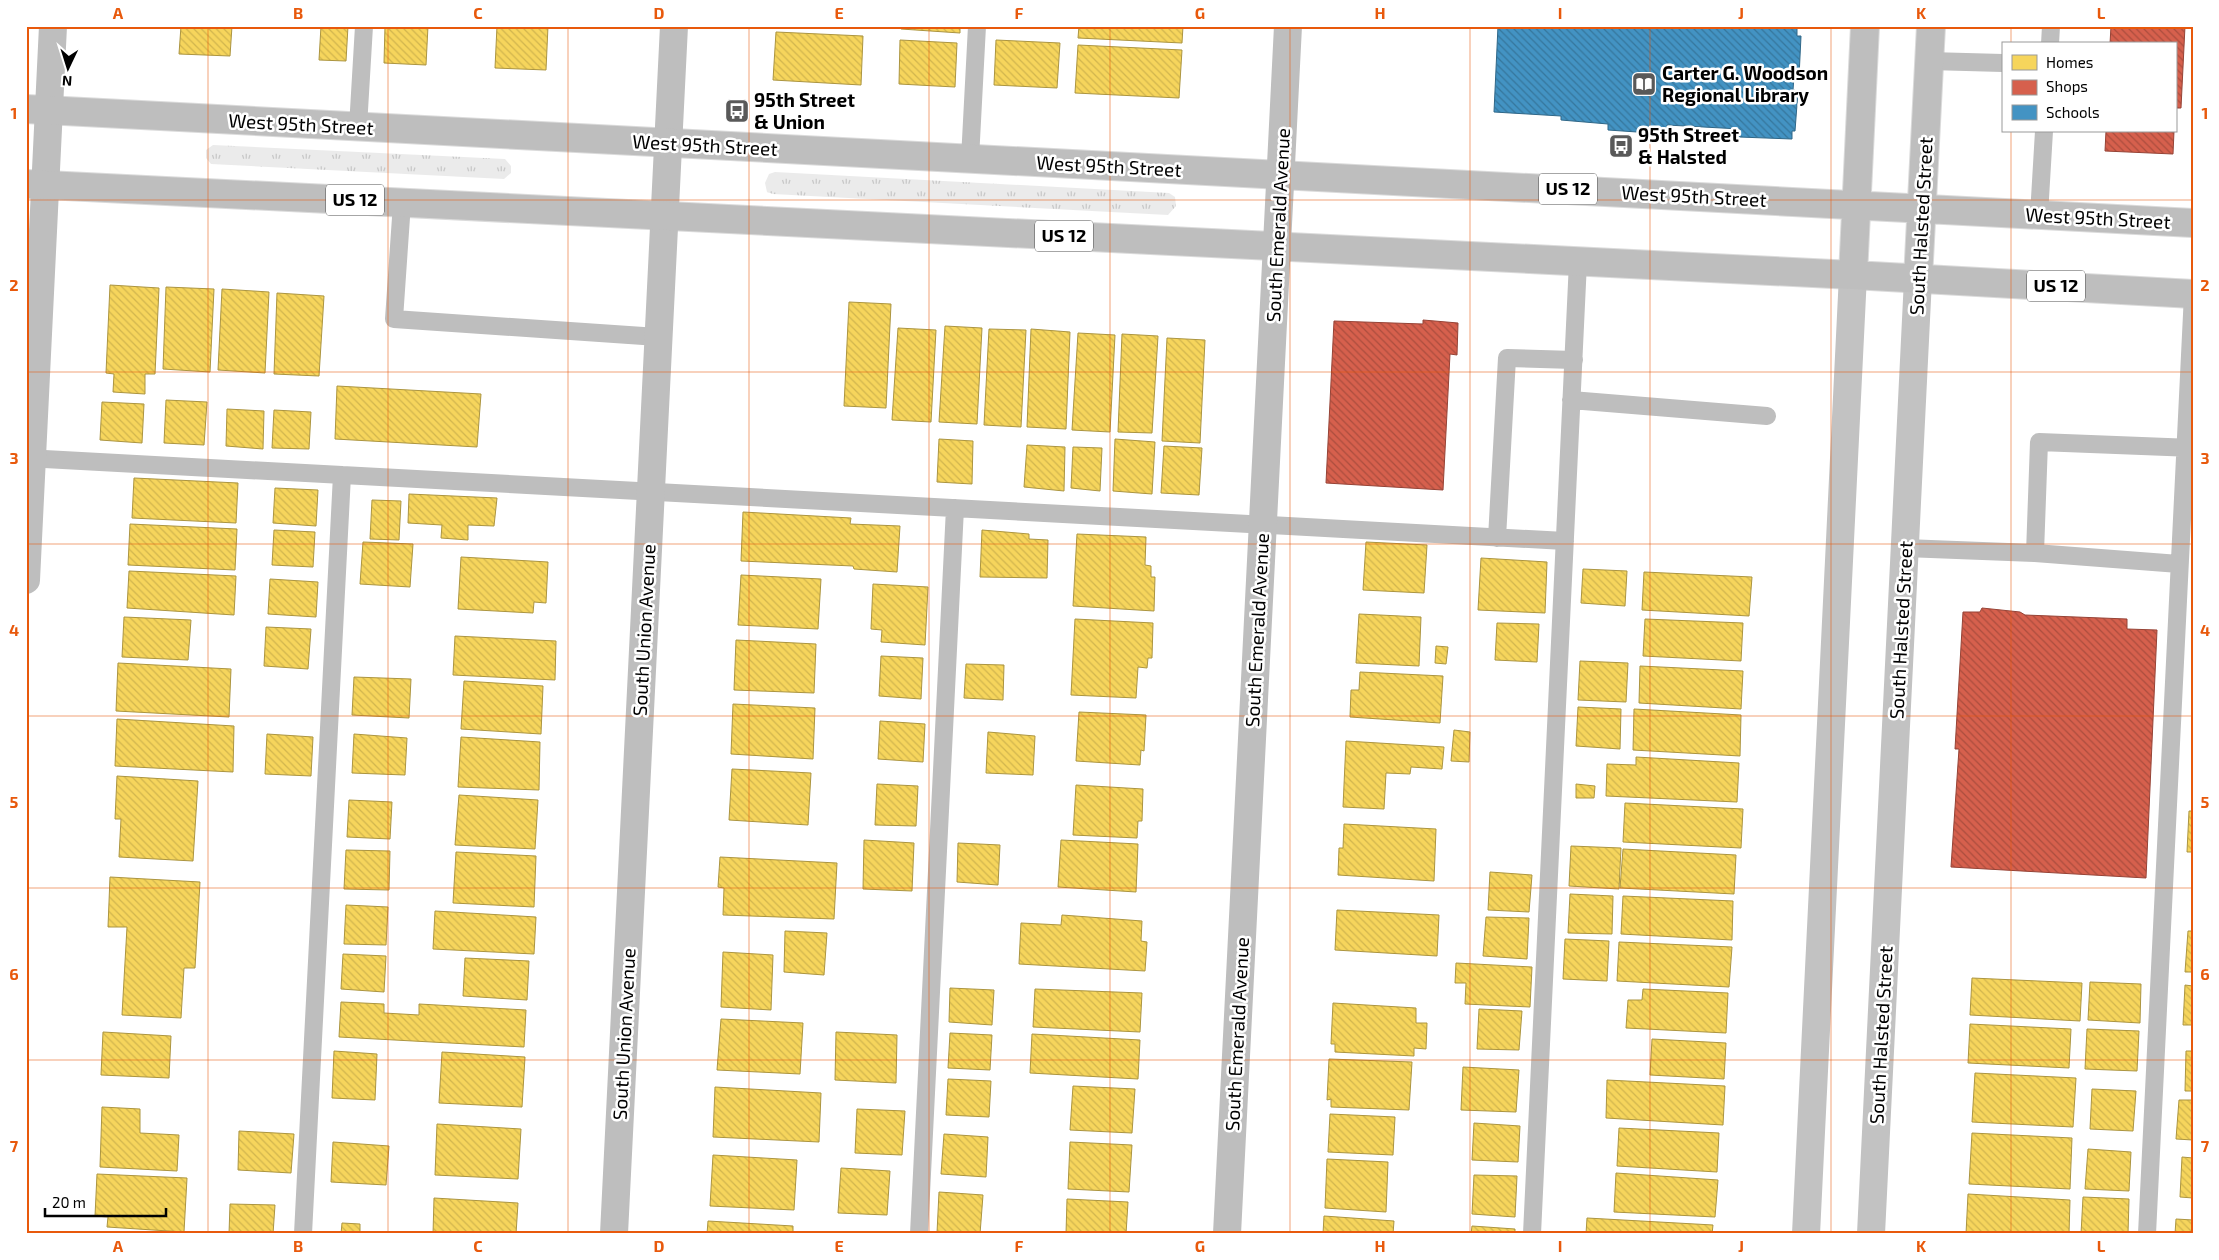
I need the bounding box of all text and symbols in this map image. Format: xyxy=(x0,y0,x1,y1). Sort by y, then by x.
text: A xyxy=(113,3,124,22)
text: B xyxy=(293,3,303,22)
text: C xyxy=(473,3,483,22)
text: D xyxy=(654,3,665,22)
text: E xyxy=(834,3,844,22)
text: F xyxy=(1015,3,1024,22)
text: G xyxy=(1195,3,1205,22)
text: H xyxy=(1374,3,1386,22)
text: I xyxy=(1558,3,1562,22)
text: J xyxy=(1738,3,1744,22)
text: K xyxy=(1916,3,1927,22)
text: L xyxy=(2097,3,2106,22)
north arrow xyxy=(42,42,92,92)
legend xyxy=(2002,42,2176,132)
text: Homes xyxy=(2046,53,2093,71)
place label: Carter G. Woodson Regional Library xyxy=(1662,61,1828,107)
library icon: Carter G. Woodson Regional Library xyxy=(1631,71,1657,97)
text: N xyxy=(61,73,73,90)
text: Shops xyxy=(2046,77,2088,95)
place label: 95th Street & Union xyxy=(754,88,855,133)
bus stop icon: 95th Street & Union xyxy=(724,98,750,124)
text: 1 xyxy=(11,103,17,122)
text: Schools xyxy=(2046,103,2100,121)
text: 1 xyxy=(2202,103,2208,122)
street label: West 95th Street xyxy=(228,108,374,139)
place label: 95th Street & Halsted xyxy=(1638,123,1739,168)
street label: South Emerald Avenue xyxy=(1261,127,1294,323)
street label: West 95th Street xyxy=(632,129,778,160)
bus stop icon: 95th Street & Halsted xyxy=(1608,133,1634,159)
street label: South Halsted Street xyxy=(1904,136,1937,316)
street label: West 95th Street xyxy=(1036,150,1182,181)
road number: US 12 xyxy=(1539,173,1597,204)
street label: West 95th Street xyxy=(1621,180,1767,211)
road number: US 12 xyxy=(326,184,384,216)
street label: West 95th Street xyxy=(2025,202,2171,233)
road number: US 12 xyxy=(1035,220,1093,252)
road number: US 12 xyxy=(2027,270,2085,302)
text: 2 xyxy=(9,275,19,294)
text: 2 xyxy=(2200,275,2210,294)
text: 3 xyxy=(9,448,19,467)
text: 3 xyxy=(2200,448,2210,467)
street label: South Emerald Avenue xyxy=(1240,532,1273,728)
street label: South Halsted Street xyxy=(1884,540,1917,720)
street label: South Union Avenue xyxy=(628,543,659,717)
text: 4 xyxy=(9,620,19,639)
text: 4 xyxy=(2200,620,2210,639)
text: 5 xyxy=(10,792,19,811)
text: 5 xyxy=(2201,792,2210,811)
street label: South Emerald Avenue xyxy=(1220,936,1253,1132)
street label: South Halsted Street xyxy=(1864,945,1897,1125)
street label: South Union Avenue xyxy=(608,947,639,1121)
text: 6 xyxy=(9,964,19,983)
text: 6 xyxy=(2200,964,2210,983)
text: 7 xyxy=(10,1136,19,1155)
text: 7 xyxy=(2201,1136,2210,1155)
scale bar xyxy=(45,1185,166,1217)
text: 20 m xyxy=(52,1193,86,1211)
text: A xyxy=(113,1236,124,1255)
text: B xyxy=(293,1236,303,1255)
text: C xyxy=(473,1236,483,1255)
text: D xyxy=(654,1236,665,1255)
text: E xyxy=(834,1236,844,1255)
text: F xyxy=(1015,1236,1024,1255)
text: G xyxy=(1195,1236,1205,1255)
text: H xyxy=(1374,1236,1386,1255)
text: I xyxy=(1558,1236,1562,1255)
text: J xyxy=(1738,1236,1744,1255)
text: K xyxy=(1916,1236,1927,1255)
text: L xyxy=(2097,1236,2106,1255)

